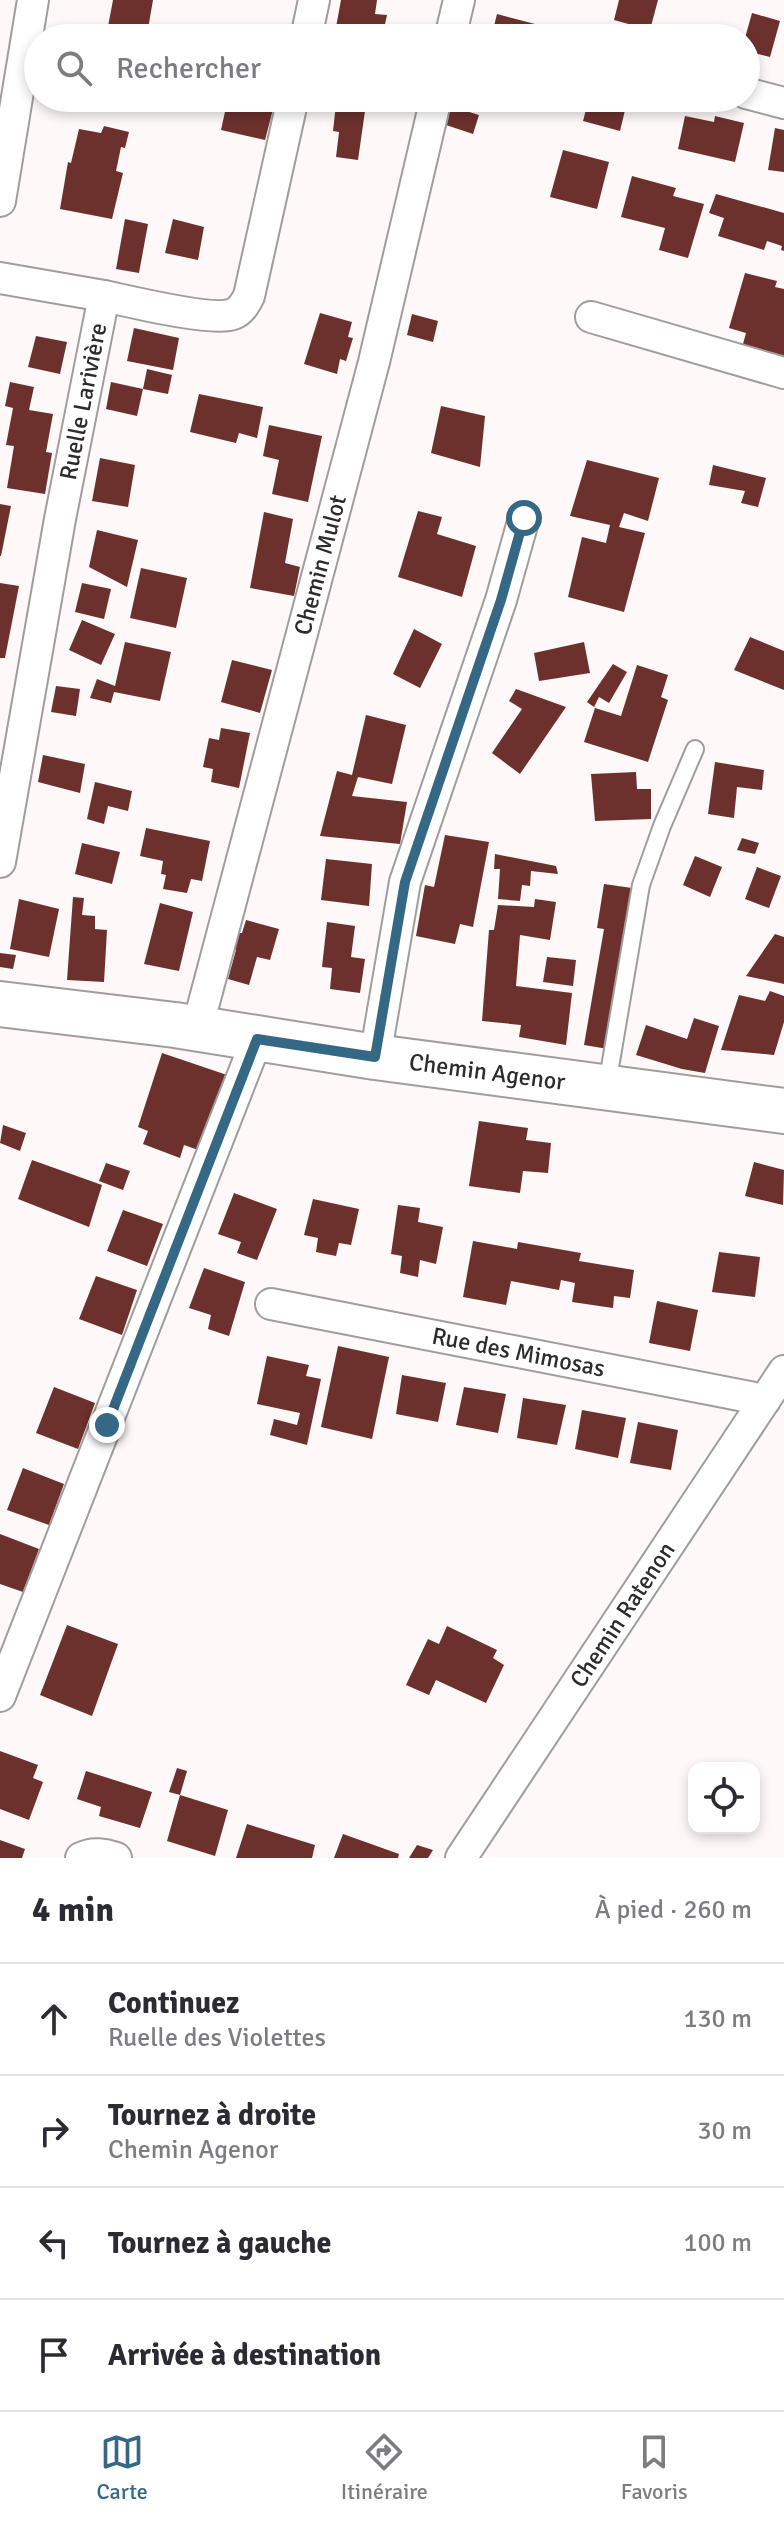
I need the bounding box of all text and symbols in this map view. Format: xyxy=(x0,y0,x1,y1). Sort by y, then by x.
search box xyxy=(24,24,760,112)
icon: search xyxy=(52,46,96,90)
text: Rechercher xyxy=(116,50,261,87)
street label: Ruelle Larivière xyxy=(53,320,113,483)
street label: Chemin Mulot xyxy=(287,492,353,638)
route start xyxy=(506,500,542,536)
street label: Chemin Agenor xyxy=(407,1047,567,1097)
street label: Rue des Mimosas xyxy=(429,1321,607,1384)
route end xyxy=(89,1407,125,1443)
street label: Chemin Ratenon xyxy=(563,1536,682,1693)
map controls xyxy=(688,1762,760,1834)
button: locate xyxy=(688,1762,760,1834)
text: 4 min xyxy=(32,1889,114,1931)
text: À pied · 260 m xyxy=(595,1894,752,1926)
text: Continuez xyxy=(108,1985,240,2022)
icon: ahead xyxy=(32,1997,76,2041)
text: 130 m xyxy=(683,2003,752,2035)
text: Ruelle des Violettes xyxy=(108,2022,326,2054)
text: Tournez à droite xyxy=(108,2097,316,2134)
icon: right xyxy=(32,2109,76,2153)
text: 30 m xyxy=(697,2115,752,2147)
text: Chemin Agenor xyxy=(108,2134,278,2166)
icon: left xyxy=(32,2221,76,2265)
text: Tournez à gauche xyxy=(108,2225,331,2262)
text: 100 m xyxy=(683,2227,752,2259)
icon: arrive xyxy=(32,2333,76,2377)
text: Arrivée à destination xyxy=(108,2337,381,2374)
tab: Carte xyxy=(96,2430,148,2505)
tab: Itinéraire xyxy=(341,2430,428,2505)
tab: Favoris xyxy=(621,2430,688,2505)

